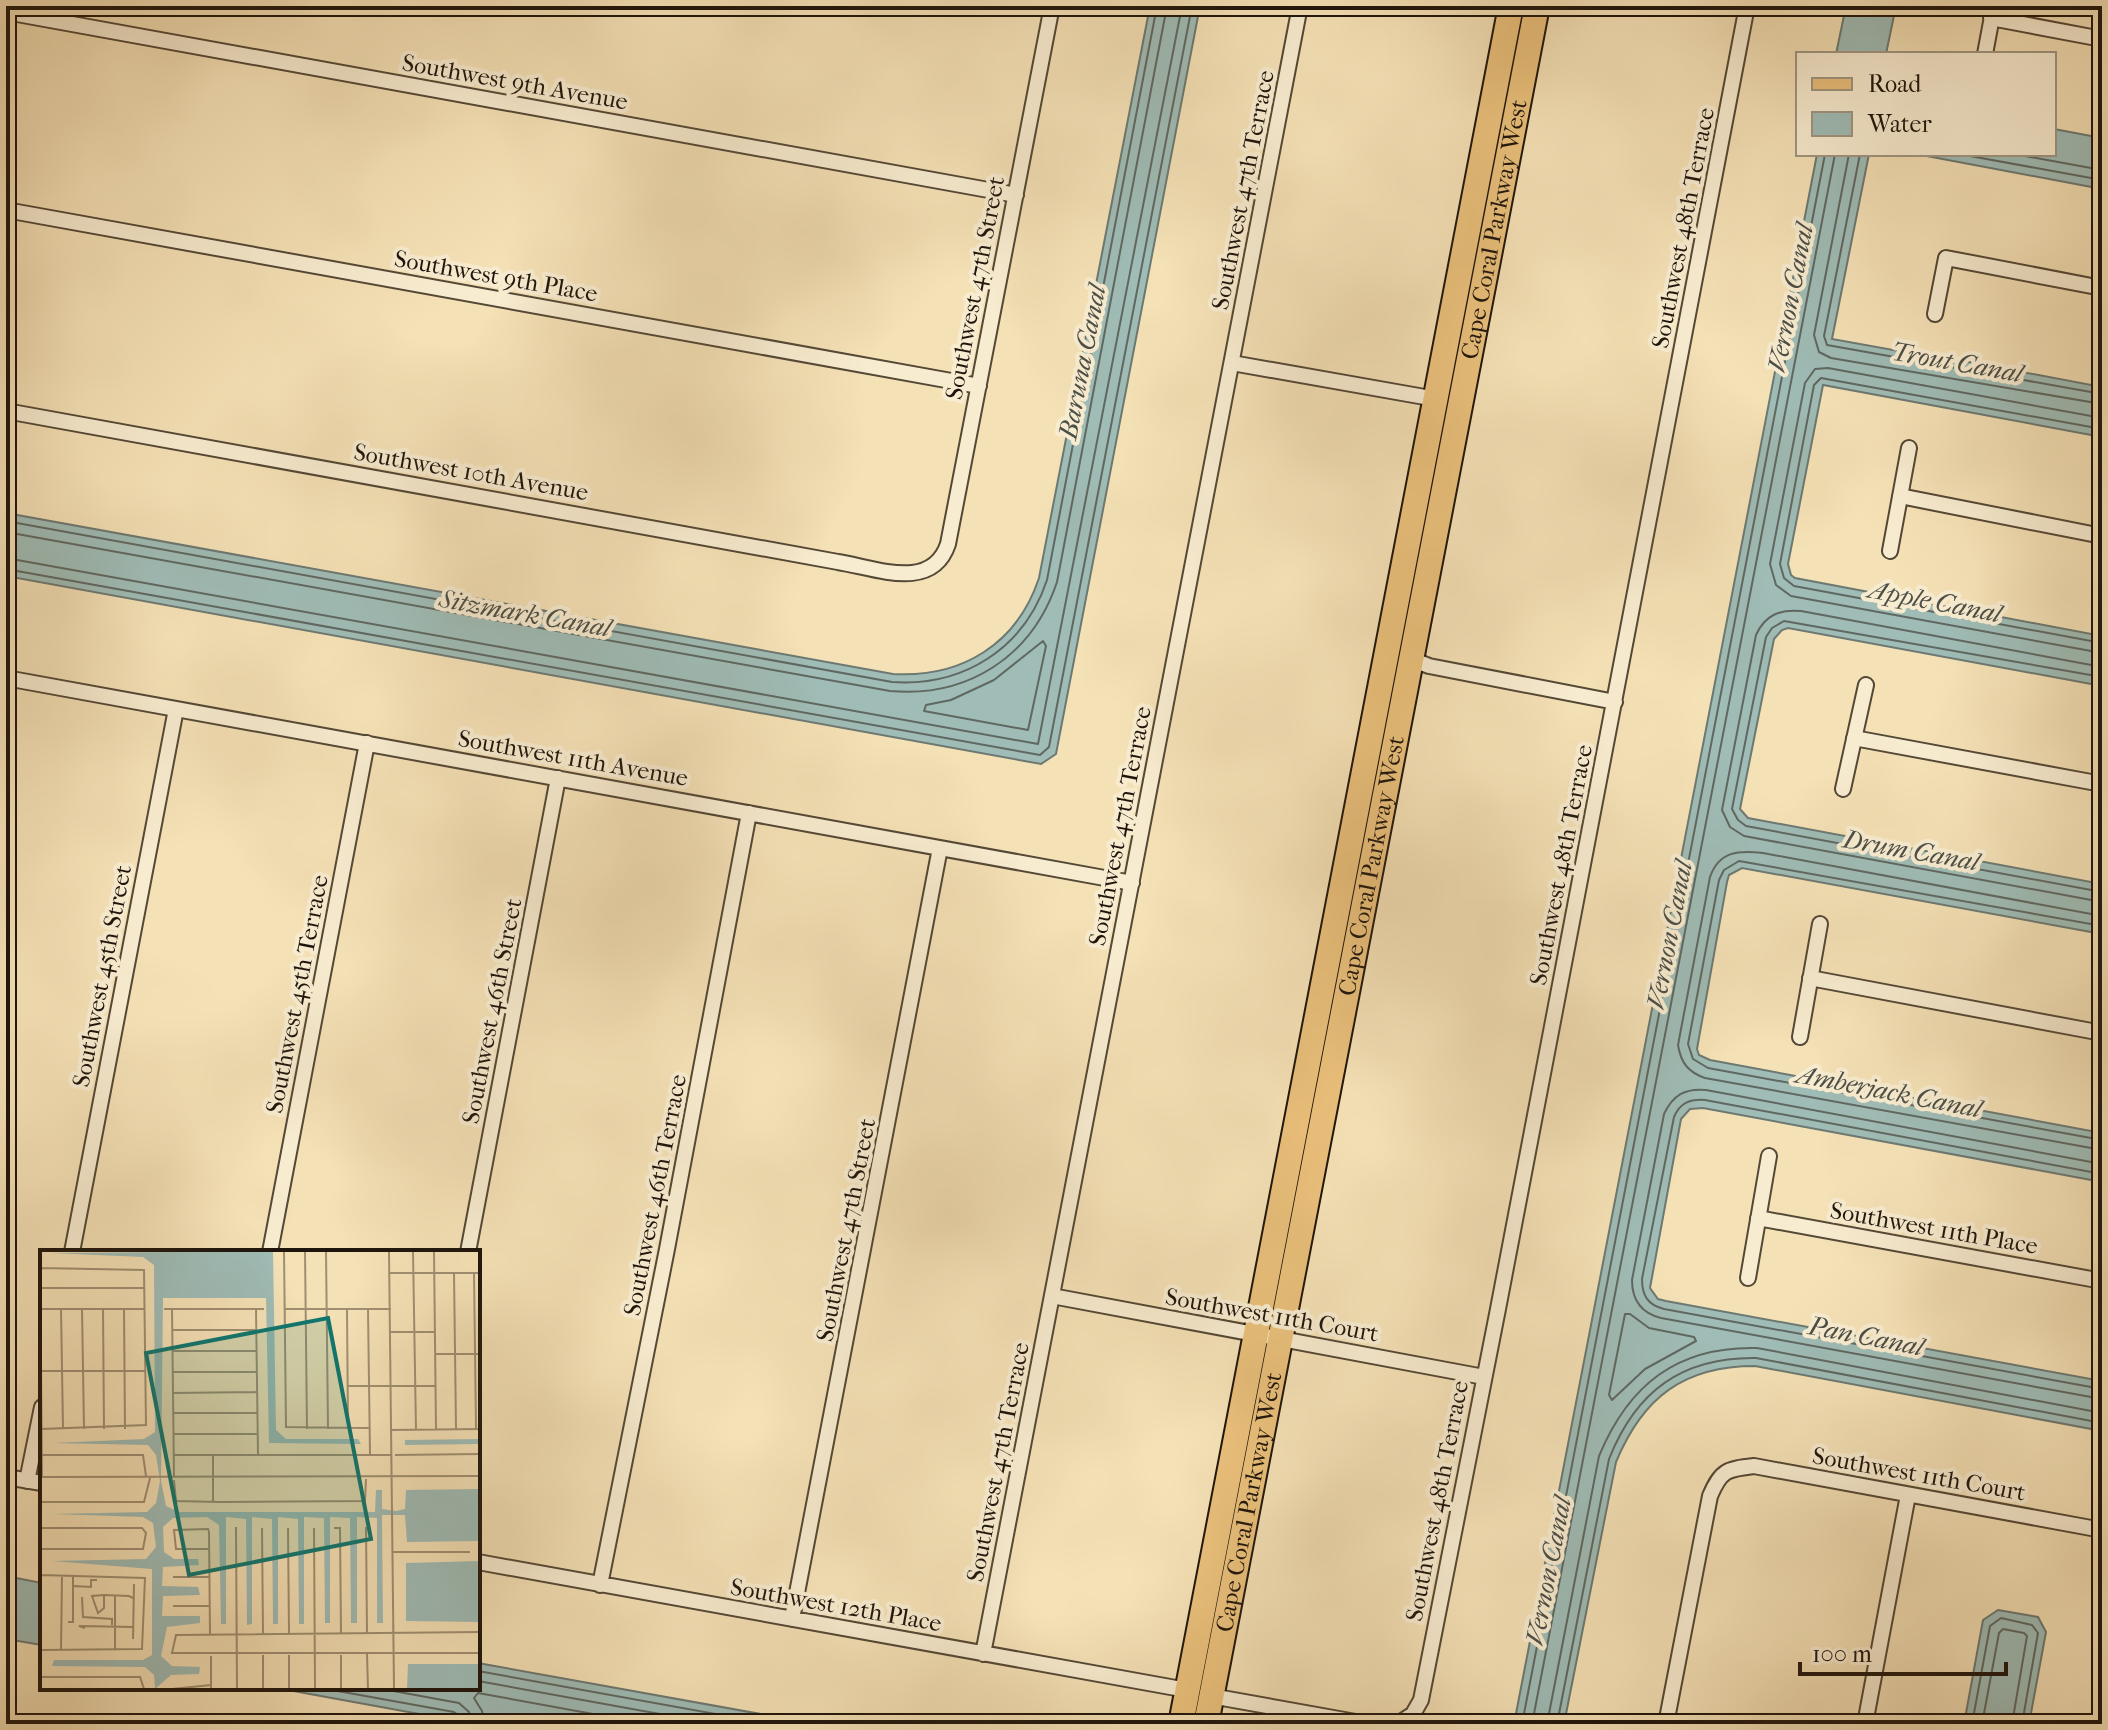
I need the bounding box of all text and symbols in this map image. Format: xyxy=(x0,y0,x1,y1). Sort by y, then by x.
street label: Southwest 9th Avenue xyxy=(400,48,630,116)
legend xyxy=(1796,52,2056,156)
street label: Southwest 47th Terrace xyxy=(1206,68,1280,312)
text: Road xyxy=(1868,70,1922,98)
street label: Cape Coral Parkway West xyxy=(1455,97,1533,362)
street label: Southwest 48th Terrace xyxy=(1646,105,1720,351)
text: Water xyxy=(1867,110,1932,138)
street label: Southwest 47th Street xyxy=(940,174,1010,402)
water label: Vernon Canal xyxy=(1761,219,1821,375)
street label: Southwest 9th Place xyxy=(392,244,600,308)
water label: Baruna Canal xyxy=(1052,280,1113,444)
water label: Trout Canal xyxy=(1889,336,2027,390)
street label: Southwest 10th Avenue xyxy=(352,438,591,506)
water label: Apple Canal xyxy=(1863,573,2006,630)
water label: Sitzmark Canal xyxy=(436,583,616,644)
street label: Southwest 47th Terrace xyxy=(1083,704,1157,948)
street label: Southwest 11th Avenue xyxy=(456,724,690,792)
street label: Cape Coral Parkway West xyxy=(1333,733,1410,998)
street label: Southwest 48th Terrace xyxy=(1524,742,1598,988)
water label: Drum Canal xyxy=(1839,823,1984,878)
water label: Vernon Canal xyxy=(1640,856,1700,1012)
street label: Southwest 45th Street xyxy=(67,862,137,1089)
street label: Southwest 45th Terrace xyxy=(260,872,334,1116)
street label: Southwest 46th Street xyxy=(456,896,528,1126)
water label: Amberjack Canal xyxy=(1791,1058,1986,1125)
street label: Southwest 46th Terrace xyxy=(618,1072,692,1318)
street label: Southwest 47th Street xyxy=(811,1116,881,1344)
street label: Southwest 11th Place xyxy=(1828,1196,2040,1260)
inset map xyxy=(40,1250,480,1690)
street label: Southwest 11th Court xyxy=(1163,1282,1381,1348)
water label: Pan Canal xyxy=(1805,1310,1928,1363)
street label: Southwest 47th Terrace xyxy=(961,1340,1035,1584)
street label: Cape Coral Parkway West xyxy=(1210,1369,1288,1634)
street label: Southwest 48th Terrace xyxy=(1400,1378,1474,1624)
street label: Southwest 11th Court xyxy=(1810,1441,2028,1507)
water label: Vernon Canal xyxy=(1519,1492,1579,1648)
street label: Southwest 12th Place xyxy=(728,1573,944,1637)
scale bar xyxy=(1800,1626,2006,1676)
text: 100 m xyxy=(1812,1640,1872,1668)

